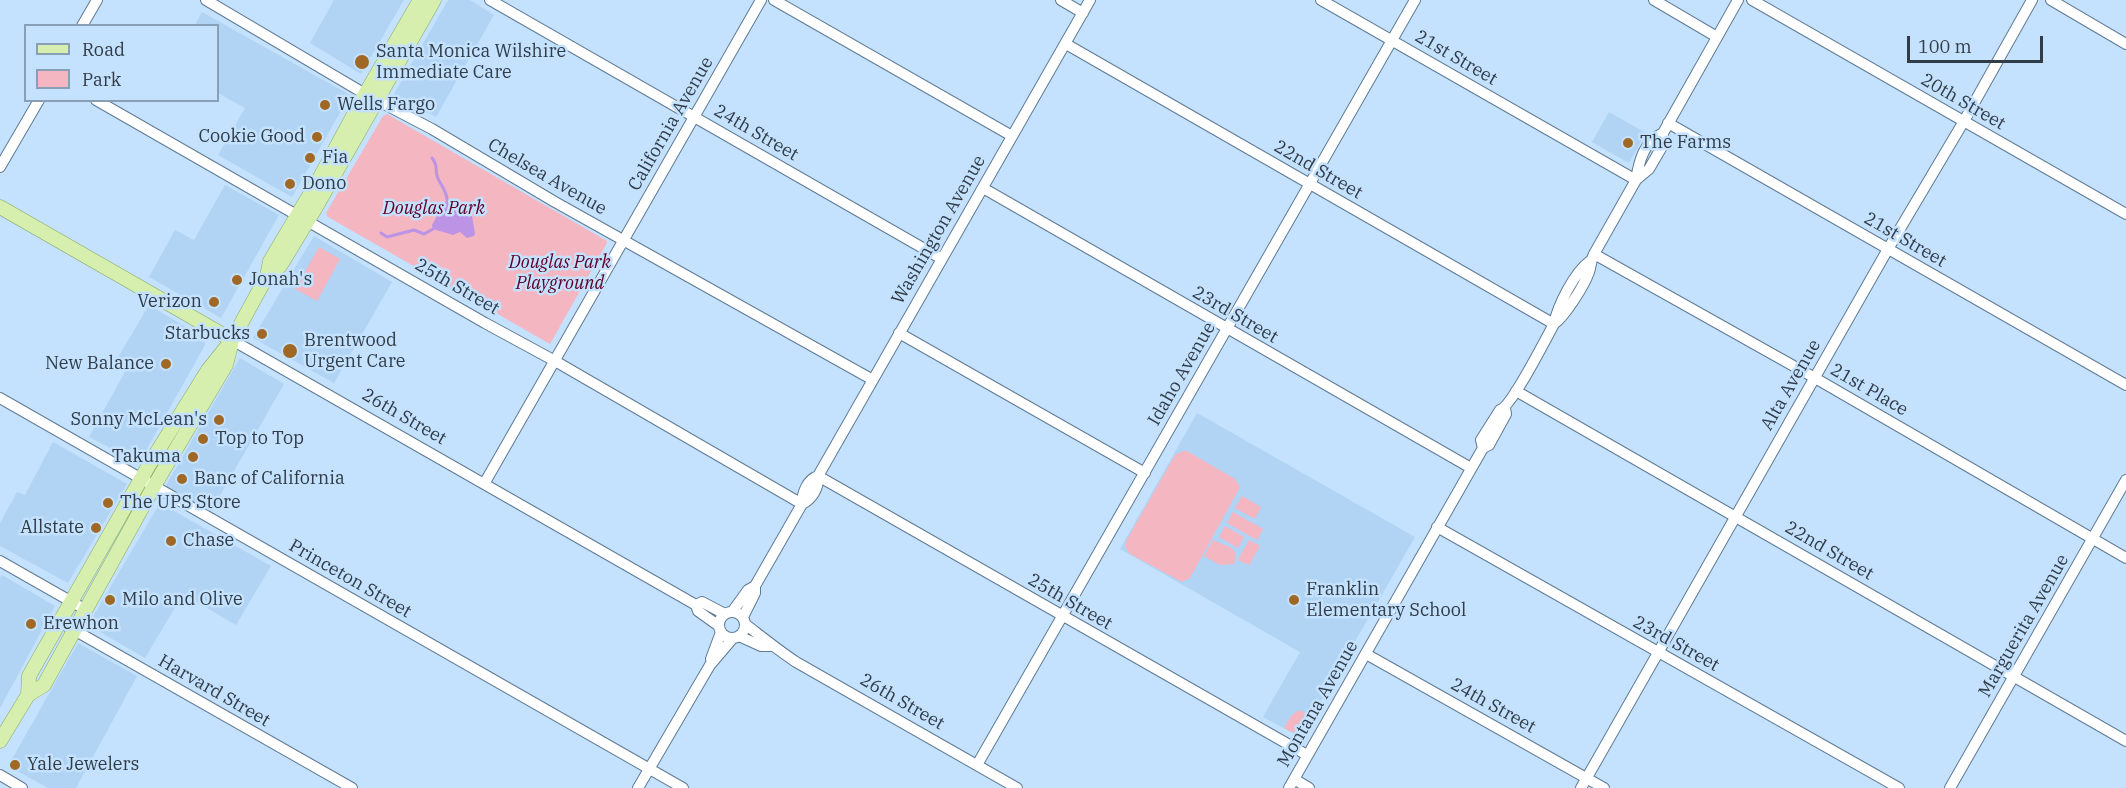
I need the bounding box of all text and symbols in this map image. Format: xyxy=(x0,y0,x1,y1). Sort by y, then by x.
legend xyxy=(24,24,219,102)
scale bar xyxy=(1910,24,2046,62)
street label: 21st Street xyxy=(1411,26,1501,90)
text: 100 m xyxy=(1918,35,1972,58)
text: Road xyxy=(82,38,125,61)
place label: Santa Monica Wilshire Immediate Care xyxy=(376,41,566,84)
marker: Santa Monica Wilshire Immediate Care xyxy=(353,53,371,71)
street label: California Avenue xyxy=(624,53,718,195)
text: Park xyxy=(82,68,121,91)
street label: 20th Street xyxy=(1917,69,2009,135)
place label: Wells Fargo xyxy=(337,94,435,116)
marker: Wells Fargo xyxy=(318,98,332,112)
street label: 24th Street xyxy=(710,100,802,166)
place label: Cookie Good xyxy=(198,126,305,148)
marker: Cookie Good xyxy=(310,130,324,144)
place label: The Farms xyxy=(1640,132,1731,154)
street label: Chelsea Avenue xyxy=(484,134,610,220)
street label: 22nd Street xyxy=(1270,136,1366,204)
marker: The Farms xyxy=(1621,136,1635,150)
place label: Fia xyxy=(322,147,348,169)
marker: Fia xyxy=(303,151,317,165)
street label: Washington Avenue xyxy=(887,152,991,308)
place label: Dono xyxy=(302,173,347,195)
marker: Dono xyxy=(283,177,297,191)
park label: Douglas Park xyxy=(383,198,485,220)
street label: 21st Street xyxy=(1860,208,1950,272)
park label: Douglas Park Playground xyxy=(509,252,611,294)
street label: 25th Street xyxy=(411,254,503,320)
place label: Jonah's xyxy=(249,269,312,291)
marker: Jonah's xyxy=(230,273,244,287)
street label: 23rd Street xyxy=(1188,282,1282,348)
place label: Verizon xyxy=(137,291,202,313)
marker: Verizon xyxy=(207,295,221,309)
street label: Idaho Avenue xyxy=(1144,318,1220,430)
place label: Starbucks xyxy=(165,323,250,345)
marker: Starbucks xyxy=(255,327,269,341)
place label: Brentwood Urgent Care xyxy=(304,330,406,372)
street label: Alta Avenue xyxy=(1756,336,1826,434)
marker: Brentwood Urgent Care xyxy=(281,342,299,360)
place label: New Balance xyxy=(45,353,154,375)
marker: New Balance xyxy=(159,357,173,371)
street label: 21st Place xyxy=(1826,359,1912,421)
street label: 26th Street xyxy=(358,384,450,450)
place label: Sonny McLean's xyxy=(70,409,207,431)
marker: Sonny McLean's xyxy=(212,413,226,427)
place label: Top to Top xyxy=(215,428,304,450)
marker: Top to Top xyxy=(196,432,210,446)
place label: Takuma xyxy=(112,446,181,468)
marker: Takuma xyxy=(186,450,200,464)
place label: Banc of California xyxy=(194,468,345,490)
marker: Banc of California xyxy=(175,472,189,486)
place label: The UPS Store xyxy=(120,492,241,514)
marker: The UPS Store xyxy=(101,496,115,510)
place label: Allstate xyxy=(20,517,84,539)
street label: 22nd Street xyxy=(1781,517,1877,585)
marker: Allstate xyxy=(89,521,103,535)
place label: Chase xyxy=(183,530,234,552)
marker: Chase xyxy=(164,534,178,548)
street label: Princeton Street xyxy=(285,535,415,623)
street label: Marguerita Avenue xyxy=(1974,551,2074,701)
street label: 25th Street xyxy=(1024,569,1116,635)
place label: Franklin Elementary School xyxy=(1306,579,1466,622)
place label: Milo and Olive xyxy=(122,589,243,611)
marker: Milo and Olive xyxy=(103,593,117,607)
marker: Franklin Elementary School xyxy=(1287,593,1301,607)
street label: 23rd Street xyxy=(1629,611,1723,677)
place label: Erewhon xyxy=(43,613,119,635)
marker: Erewhon xyxy=(24,617,38,631)
street label: Montana Avenue xyxy=(1273,637,1363,771)
street label: Harvard Street xyxy=(154,650,274,732)
street label: 26th Street xyxy=(856,669,948,735)
street label: 24th Street xyxy=(1447,674,1539,738)
place label: Yale Jewelers xyxy=(27,754,139,776)
marker: Yale Jewelers xyxy=(8,758,22,772)

